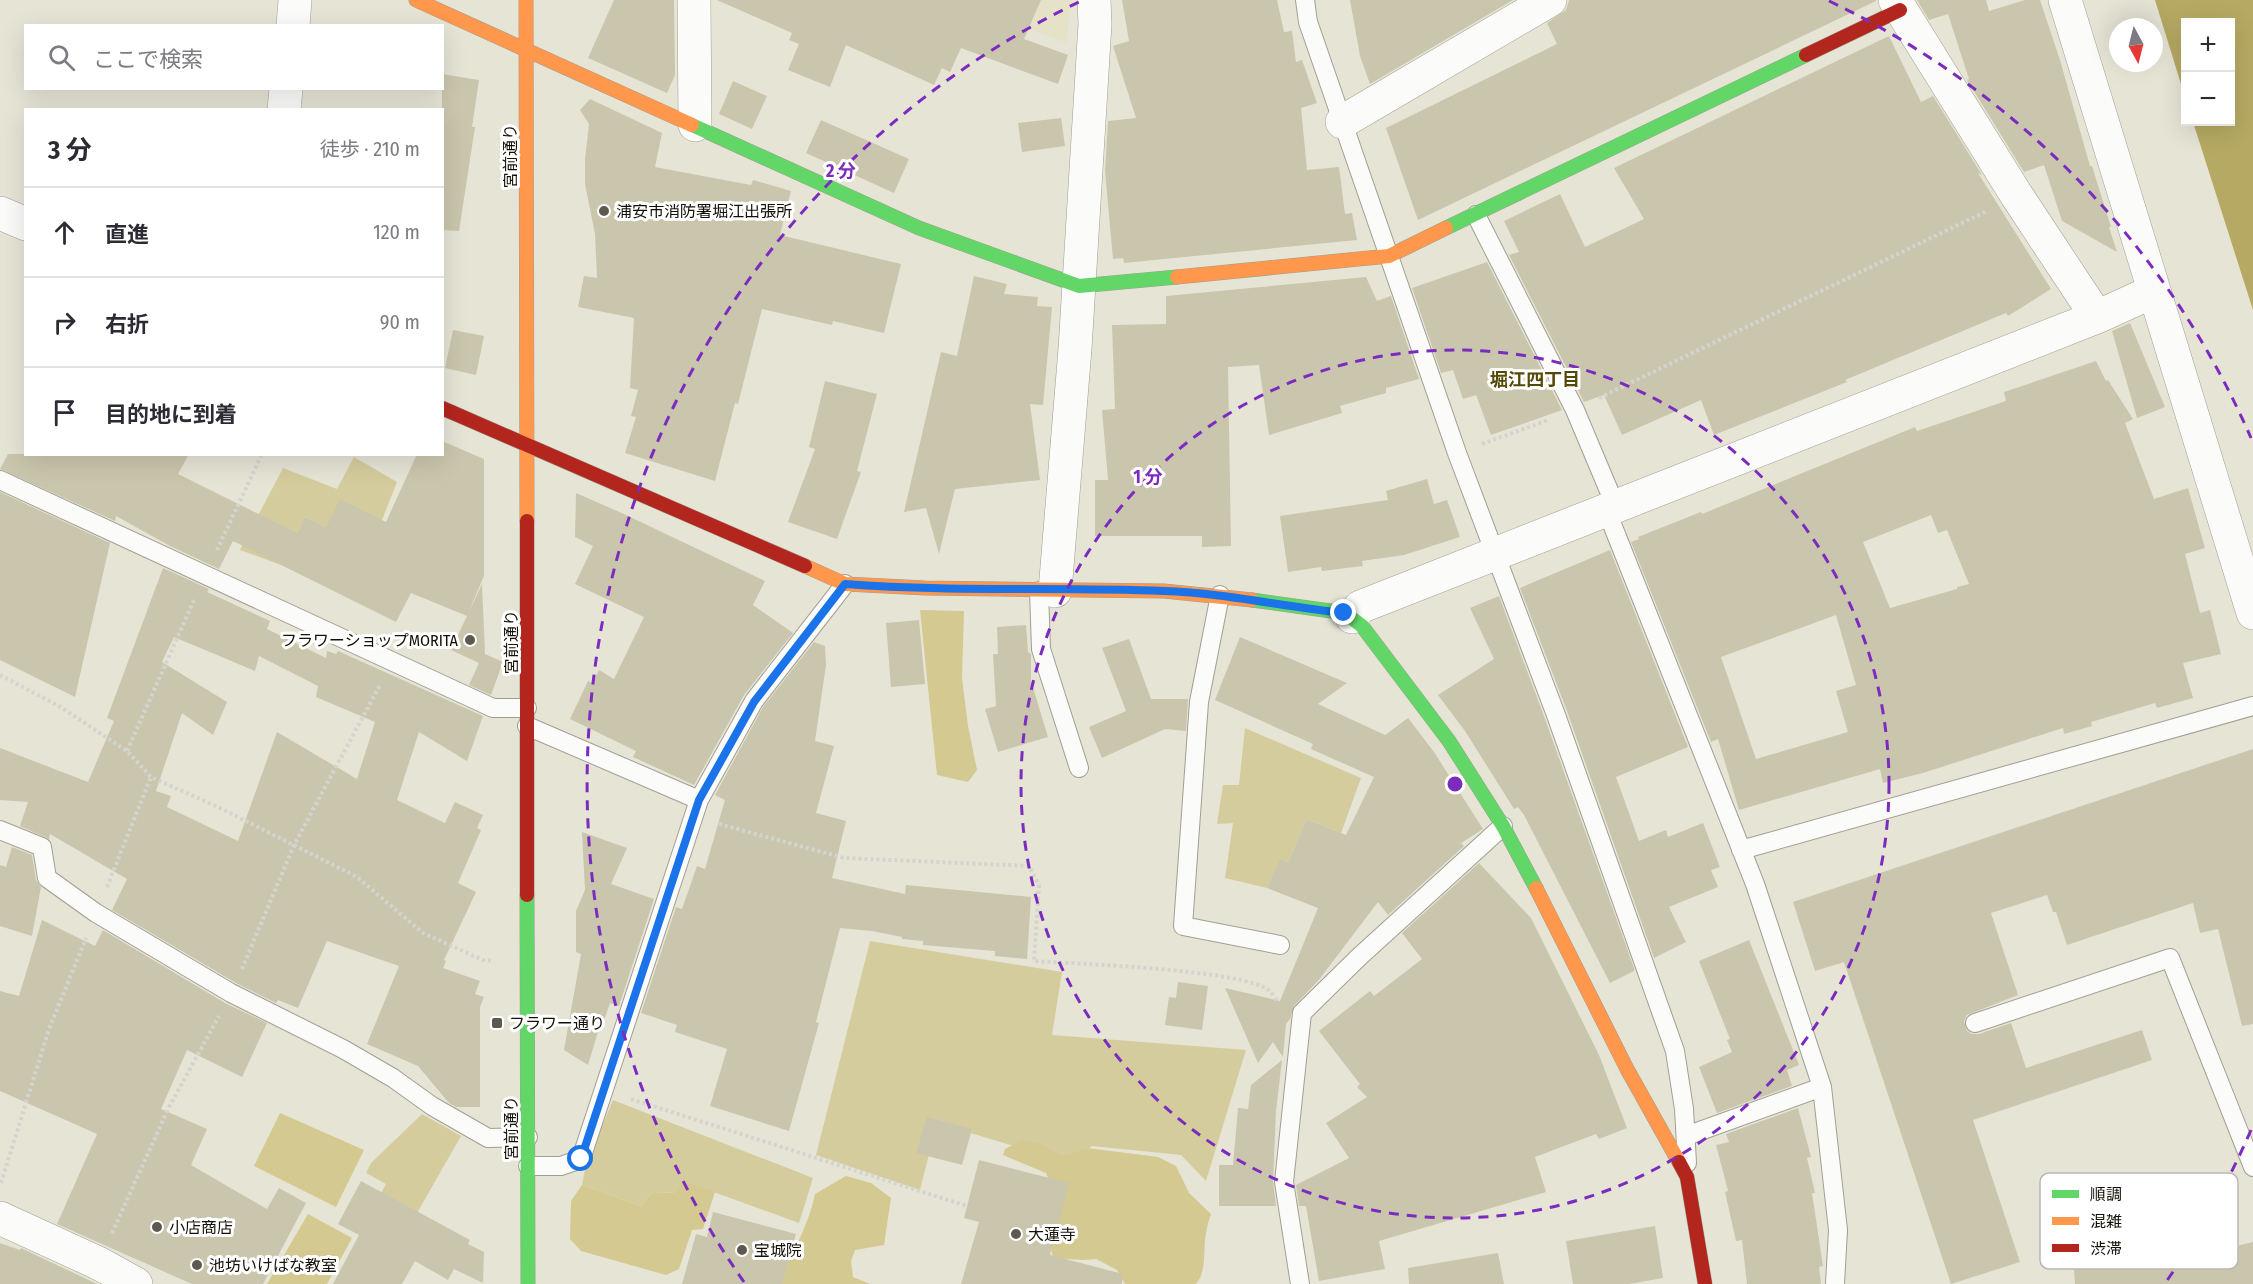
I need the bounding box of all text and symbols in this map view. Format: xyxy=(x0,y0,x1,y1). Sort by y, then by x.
north arrow xyxy=(2109,18,2163,72)
map controls xyxy=(2181,18,2235,126)
button: + xyxy=(2181,18,2235,72)
search box xyxy=(24,24,444,90)
icon: search xyxy=(45,41,78,74)
text: ここで検索 xyxy=(93,46,203,73)
button: − xyxy=(2181,72,2235,126)
street label: 宮前通り xyxy=(501,124,520,188)
text: 3 分 xyxy=(48,135,92,166)
text: 徒歩 · 210 m xyxy=(320,137,420,161)
text: 2 分 xyxy=(825,160,856,182)
place label: 浦安市消防署堀江出張所 xyxy=(616,202,792,221)
marker: 浦安市消防署堀江出張所 xyxy=(597,204,611,218)
icon: ahead xyxy=(48,216,81,249)
text: 120 m xyxy=(373,220,420,244)
text: 直進 xyxy=(105,221,149,248)
icon: right xyxy=(48,306,81,339)
text: 90 m xyxy=(380,310,420,334)
text: 右折 xyxy=(105,311,149,338)
district label: 堀江四丁目 xyxy=(1490,369,1580,391)
icon: arrive xyxy=(48,396,81,429)
text: 目的地に到着 xyxy=(105,401,237,428)
text: 1 分 xyxy=(1133,466,1163,488)
route end xyxy=(1330,599,1356,625)
street label: 宮前通り xyxy=(502,610,521,674)
place label: フラワーショップMORITA xyxy=(281,631,459,650)
marker: フラワーショップMORITA xyxy=(463,633,477,647)
centre of rings xyxy=(1445,774,1465,794)
place label: フラワー通り xyxy=(509,1014,605,1033)
marker: フラワー通り xyxy=(490,1016,504,1030)
street label: 宮前通り xyxy=(502,1096,521,1160)
route start xyxy=(567,1145,593,1171)
legend xyxy=(2040,1173,2238,1269)
text: 順調 xyxy=(2090,1185,2122,1204)
text: 混雑 xyxy=(2090,1212,2122,1231)
place label: 小店商店 xyxy=(169,1218,233,1237)
marker: 小店商店 xyxy=(150,1220,164,1234)
place label: 大蓮寺 xyxy=(1028,1225,1076,1244)
marker: 大蓮寺 xyxy=(1009,1227,1023,1241)
text: 渋滞 xyxy=(2090,1239,2122,1258)
place label: 宝城院 xyxy=(754,1241,802,1260)
marker: 宝城院 xyxy=(735,1243,749,1257)
place label: 池坊いけばな教室 xyxy=(209,1256,337,1275)
marker: 池坊いけばな教室 xyxy=(190,1258,204,1272)

